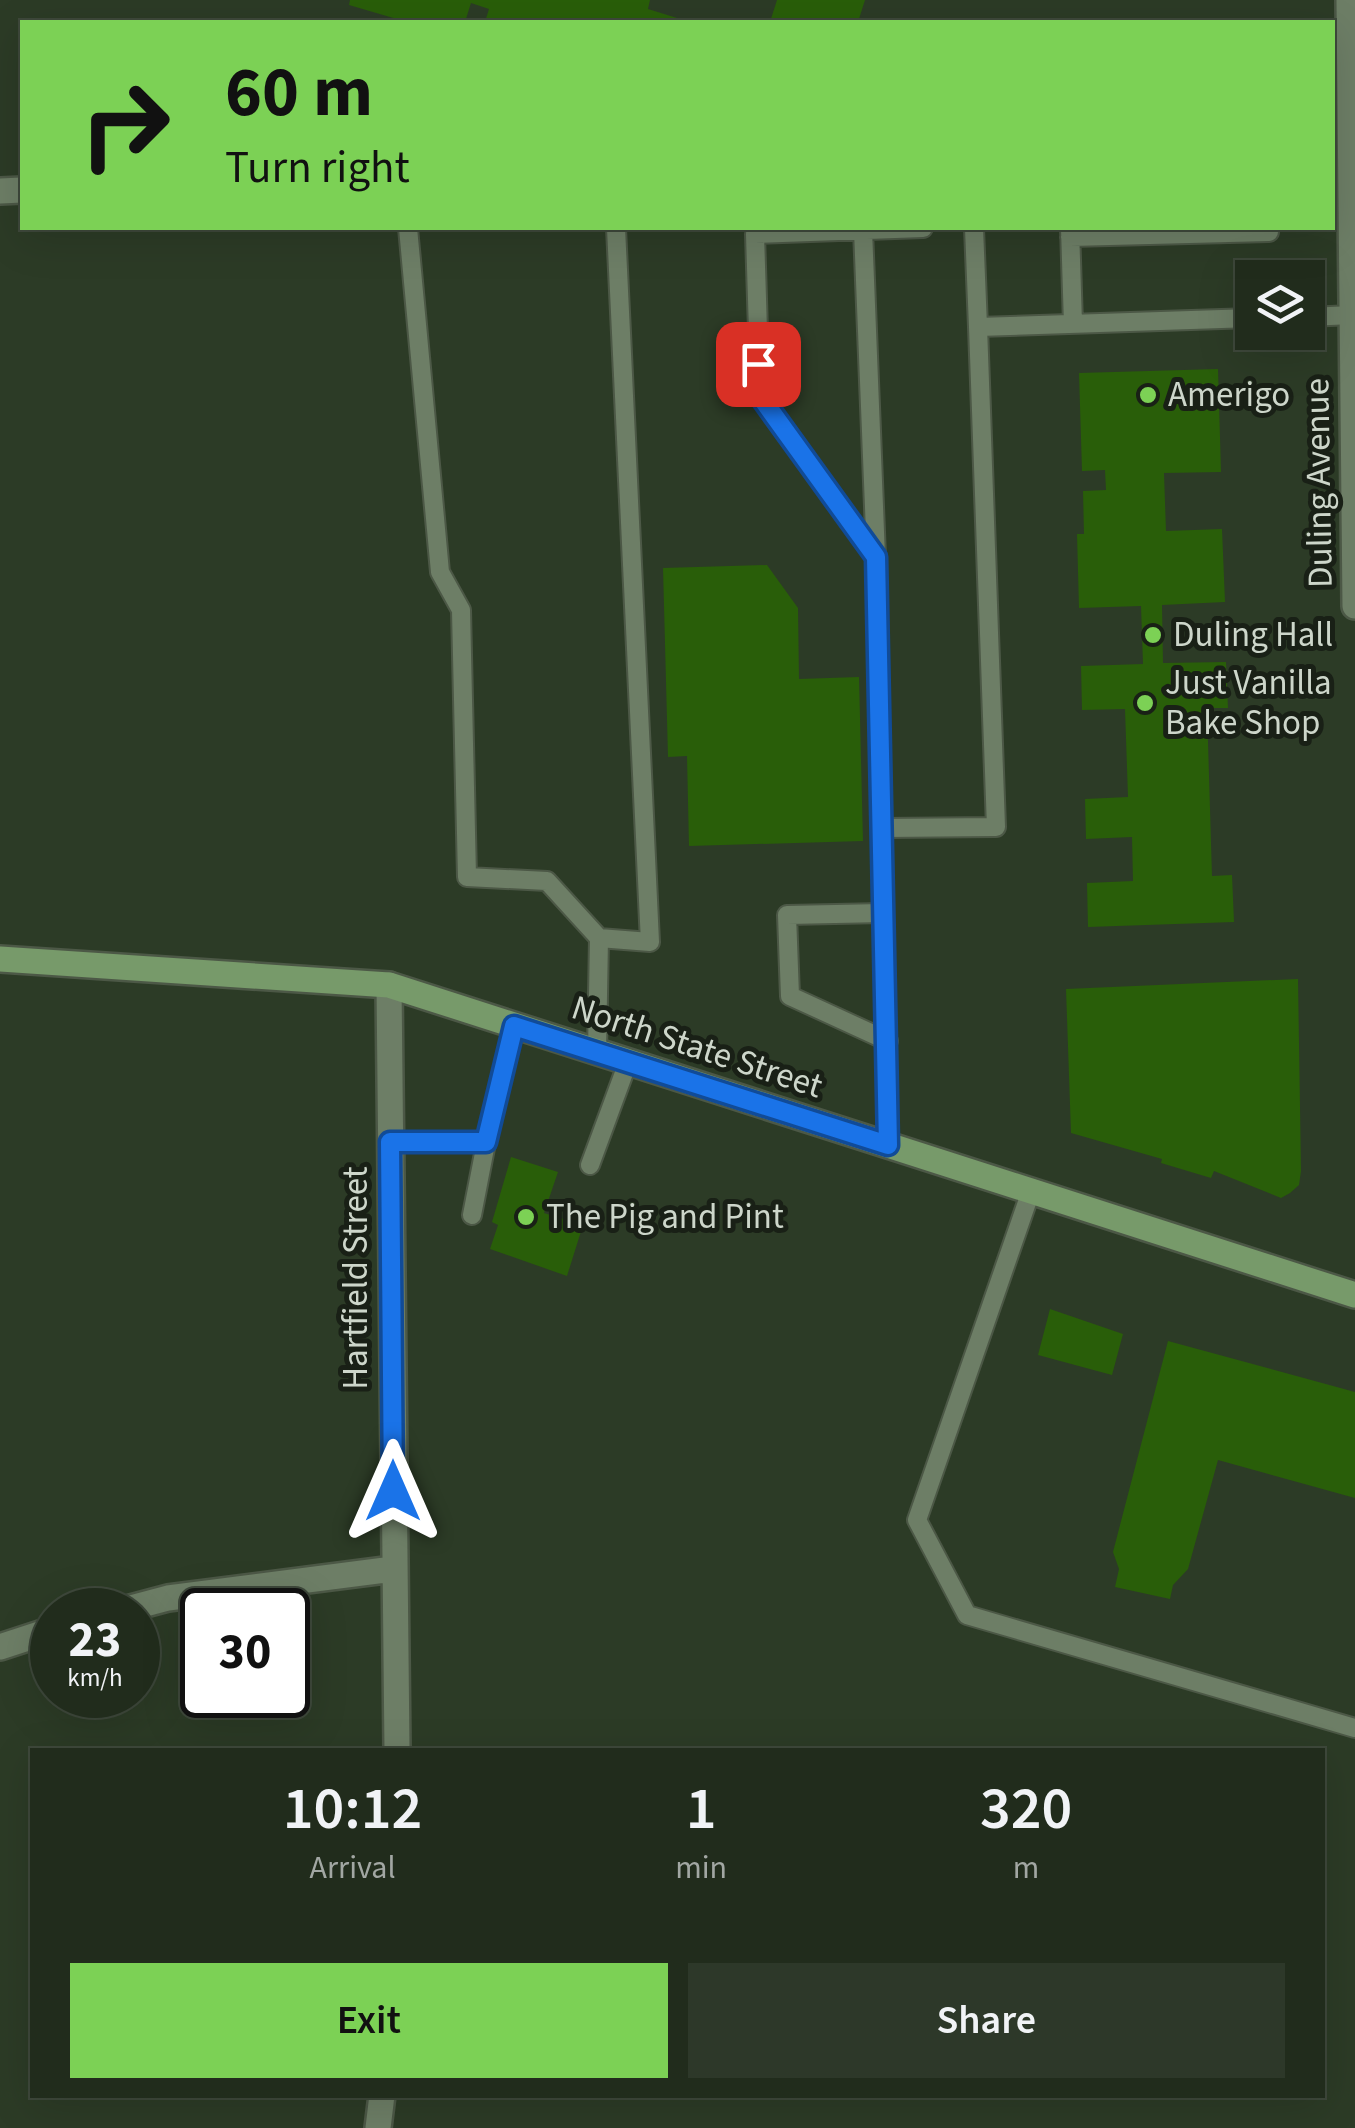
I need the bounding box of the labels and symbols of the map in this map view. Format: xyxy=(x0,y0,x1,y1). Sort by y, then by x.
pin xyxy=(716,322,801,407)
place label: Amerigo xyxy=(1168,370,1290,420)
street label: Duling Avenue xyxy=(1292,378,1346,588)
marker: Amerigo xyxy=(1137,384,1159,406)
place label: Duling Hall xyxy=(1173,610,1333,660)
marker: Duling Hall xyxy=(1142,624,1164,646)
place label: Just Vanilla Bake Shop xyxy=(1165,658,1332,748)
marker: Just Vanilla Bake Shop xyxy=(1134,692,1156,714)
street label: North State Street xyxy=(565,983,829,1111)
street label: Hartfield Street xyxy=(331,1166,381,1390)
place label: The Pig and Pint xyxy=(546,1192,784,1242)
marker: The Pig and Pint xyxy=(515,1206,537,1228)
position arrow xyxy=(341,1439,445,1543)
speed limit sign: 30 xyxy=(180,1588,310,1718)

